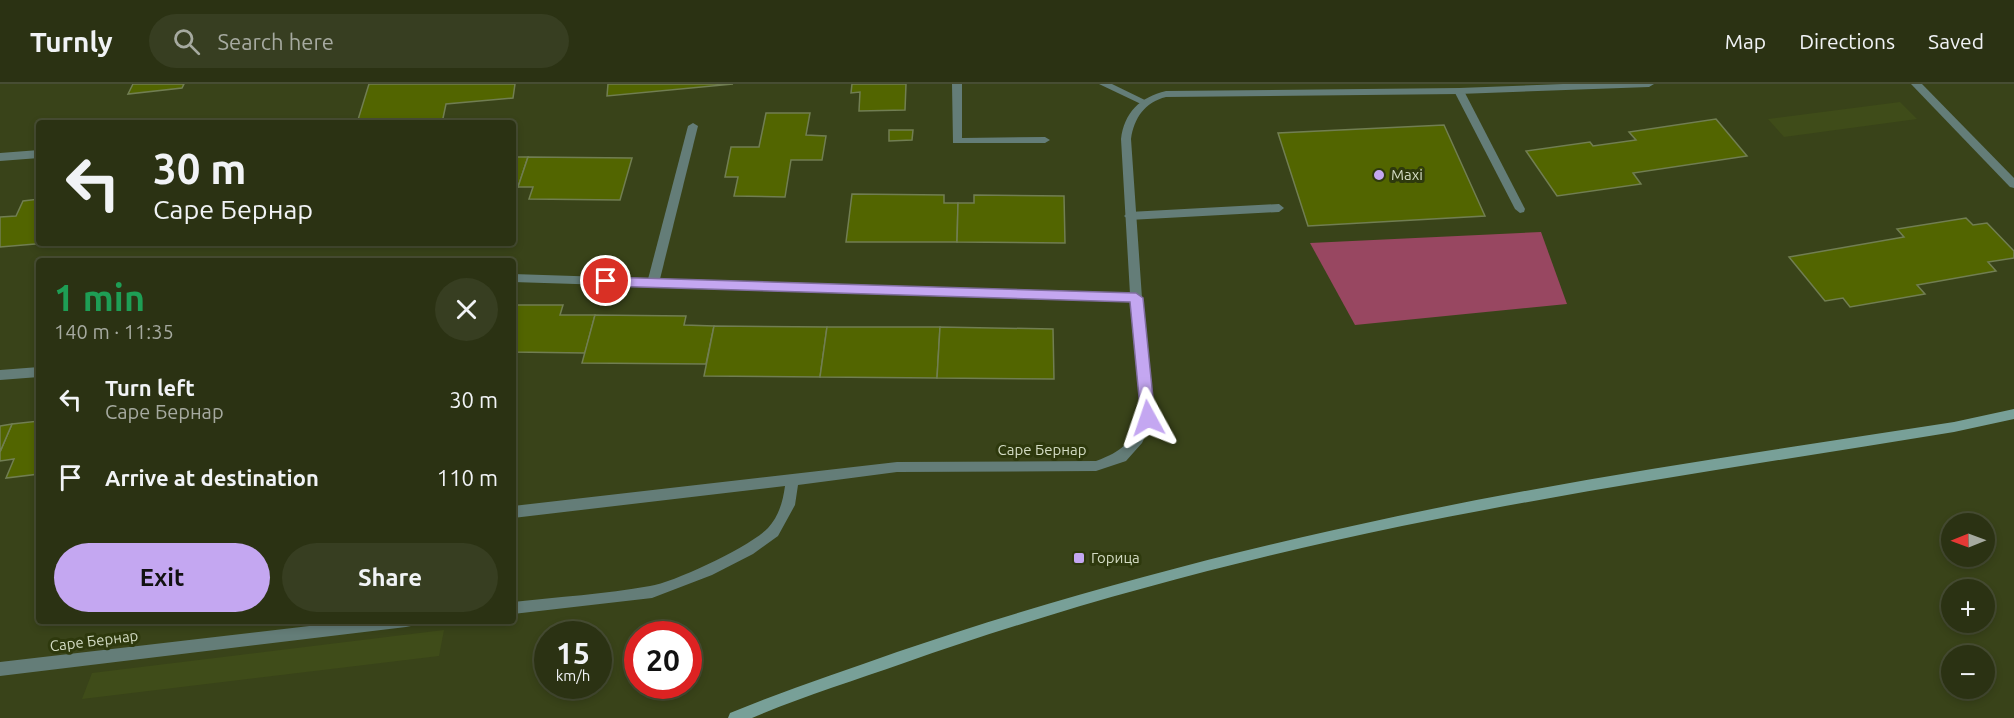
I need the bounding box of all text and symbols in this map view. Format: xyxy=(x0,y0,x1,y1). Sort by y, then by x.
search box xyxy=(149,14,569,68)
icon: search xyxy=(170,25,203,58)
text: Turnly xyxy=(30,26,113,57)
text: Search here xyxy=(218,29,334,54)
text: Map xyxy=(1725,29,1766,53)
text: Directions xyxy=(1799,29,1895,53)
text: Saved xyxy=(1928,29,1984,53)
icon: left xyxy=(54,144,132,222)
text: 30 m xyxy=(153,145,247,192)
place label: Maxi xyxy=(1391,166,1423,183)
marker: Maxi xyxy=(1372,168,1386,182)
text: Саре Бернар xyxy=(153,194,313,224)
pin xyxy=(580,255,631,306)
icon: arrive xyxy=(589,264,622,297)
text: 1 min xyxy=(54,277,145,318)
button: close xyxy=(435,278,498,341)
text: 140 m · 11:35 xyxy=(54,320,174,343)
text: Turn left xyxy=(105,375,195,400)
icon: left xyxy=(54,383,87,416)
position arrow xyxy=(1116,386,1180,450)
text: 30 m xyxy=(449,387,498,412)
text: Саре Бернар xyxy=(105,400,224,423)
street label: Саре Бернар xyxy=(998,441,1086,458)
icon: arrive xyxy=(54,461,87,494)
text: Arrive at destination xyxy=(105,465,319,490)
text: 110 m xyxy=(437,465,498,490)
north arrow xyxy=(1941,513,1995,567)
map controls xyxy=(1941,513,1995,699)
button: Exit xyxy=(54,543,270,612)
button: Share xyxy=(282,543,498,612)
place label: Горица xyxy=(1091,549,1140,566)
marker: Горица xyxy=(1072,551,1086,565)
button: + xyxy=(1941,579,1995,633)
speed limit sign: 20 xyxy=(624,621,702,699)
street label: Саре Бернар xyxy=(49,627,139,654)
text: 15 xyxy=(556,636,590,670)
button: − xyxy=(1941,645,1995,699)
text: km/h xyxy=(556,667,590,684)

